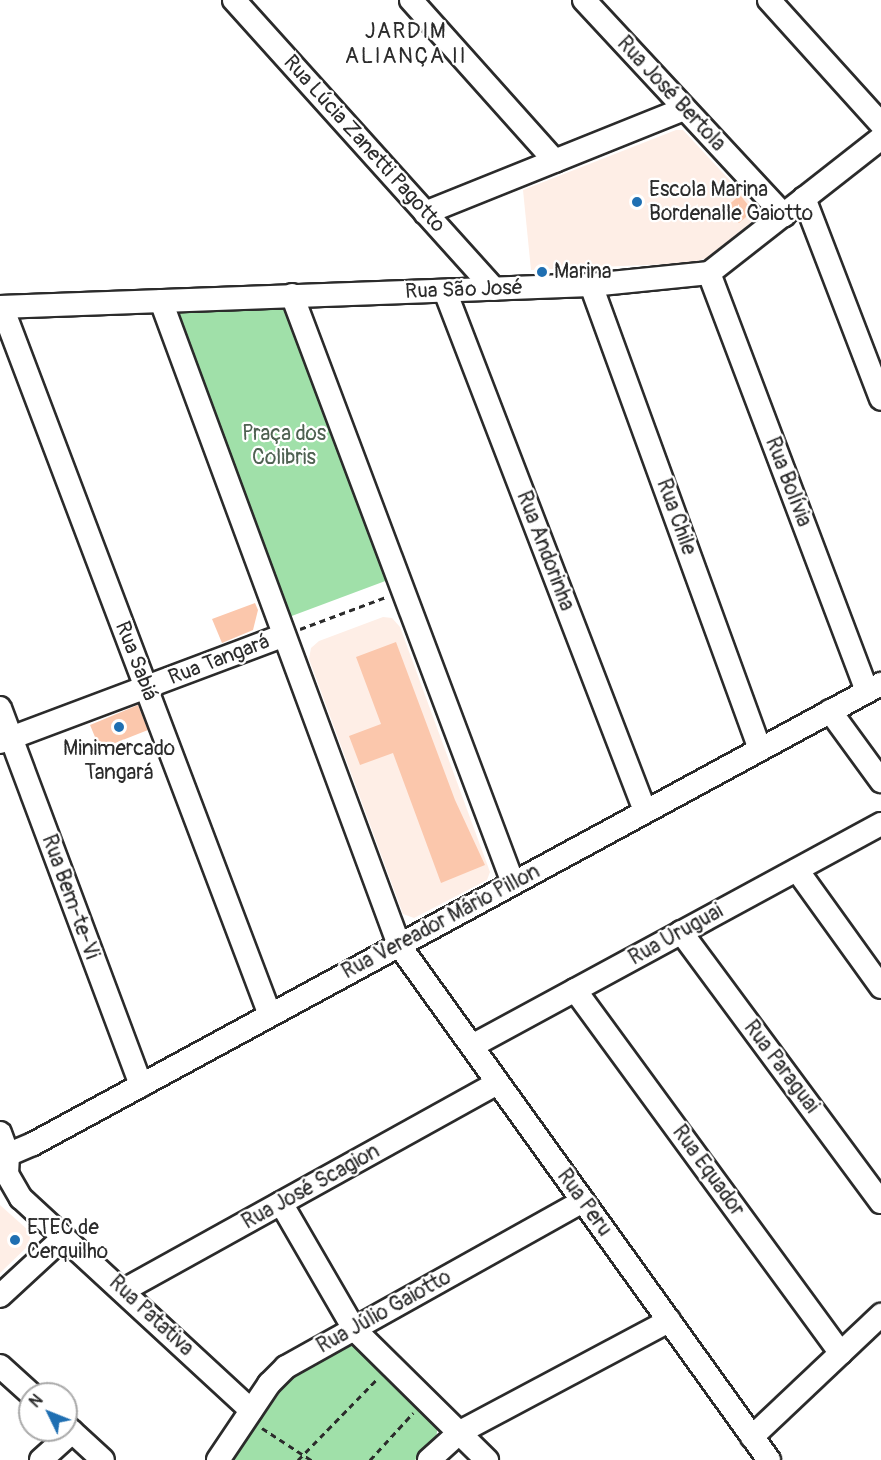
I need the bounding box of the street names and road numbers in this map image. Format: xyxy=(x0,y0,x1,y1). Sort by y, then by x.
street label: Rua José Bertola xyxy=(611,31,731,157)
street label: Rua Lúcia Zanetti Pagotto xyxy=(278,50,450,238)
street label: Rua São José xyxy=(405,275,523,305)
street label: Rua Bolívia xyxy=(759,434,817,530)
street label: Rua Chile xyxy=(651,476,701,558)
street label: Rua Andorinha xyxy=(511,488,579,614)
street label: Rua Sabiá xyxy=(109,618,163,704)
street label: Rua Tangará xyxy=(165,629,273,691)
street label: Rua Bem-te-Vi xyxy=(36,831,104,963)
street label: Rua Vereador Mário Pillon xyxy=(338,859,544,985)
street label: Rua Uruguai xyxy=(625,899,727,971)
street label: Rua Paraguai xyxy=(738,1016,824,1118)
street label: Rua Equador xyxy=(666,1120,750,1222)
street label: Rua José Scagion xyxy=(238,1139,384,1235)
street label: Rua Peru xyxy=(551,1164,617,1242)
street label: Rua Júlio Gaiotto xyxy=(313,1265,455,1359)
street label: Rua Patativa xyxy=(103,1270,199,1362)

